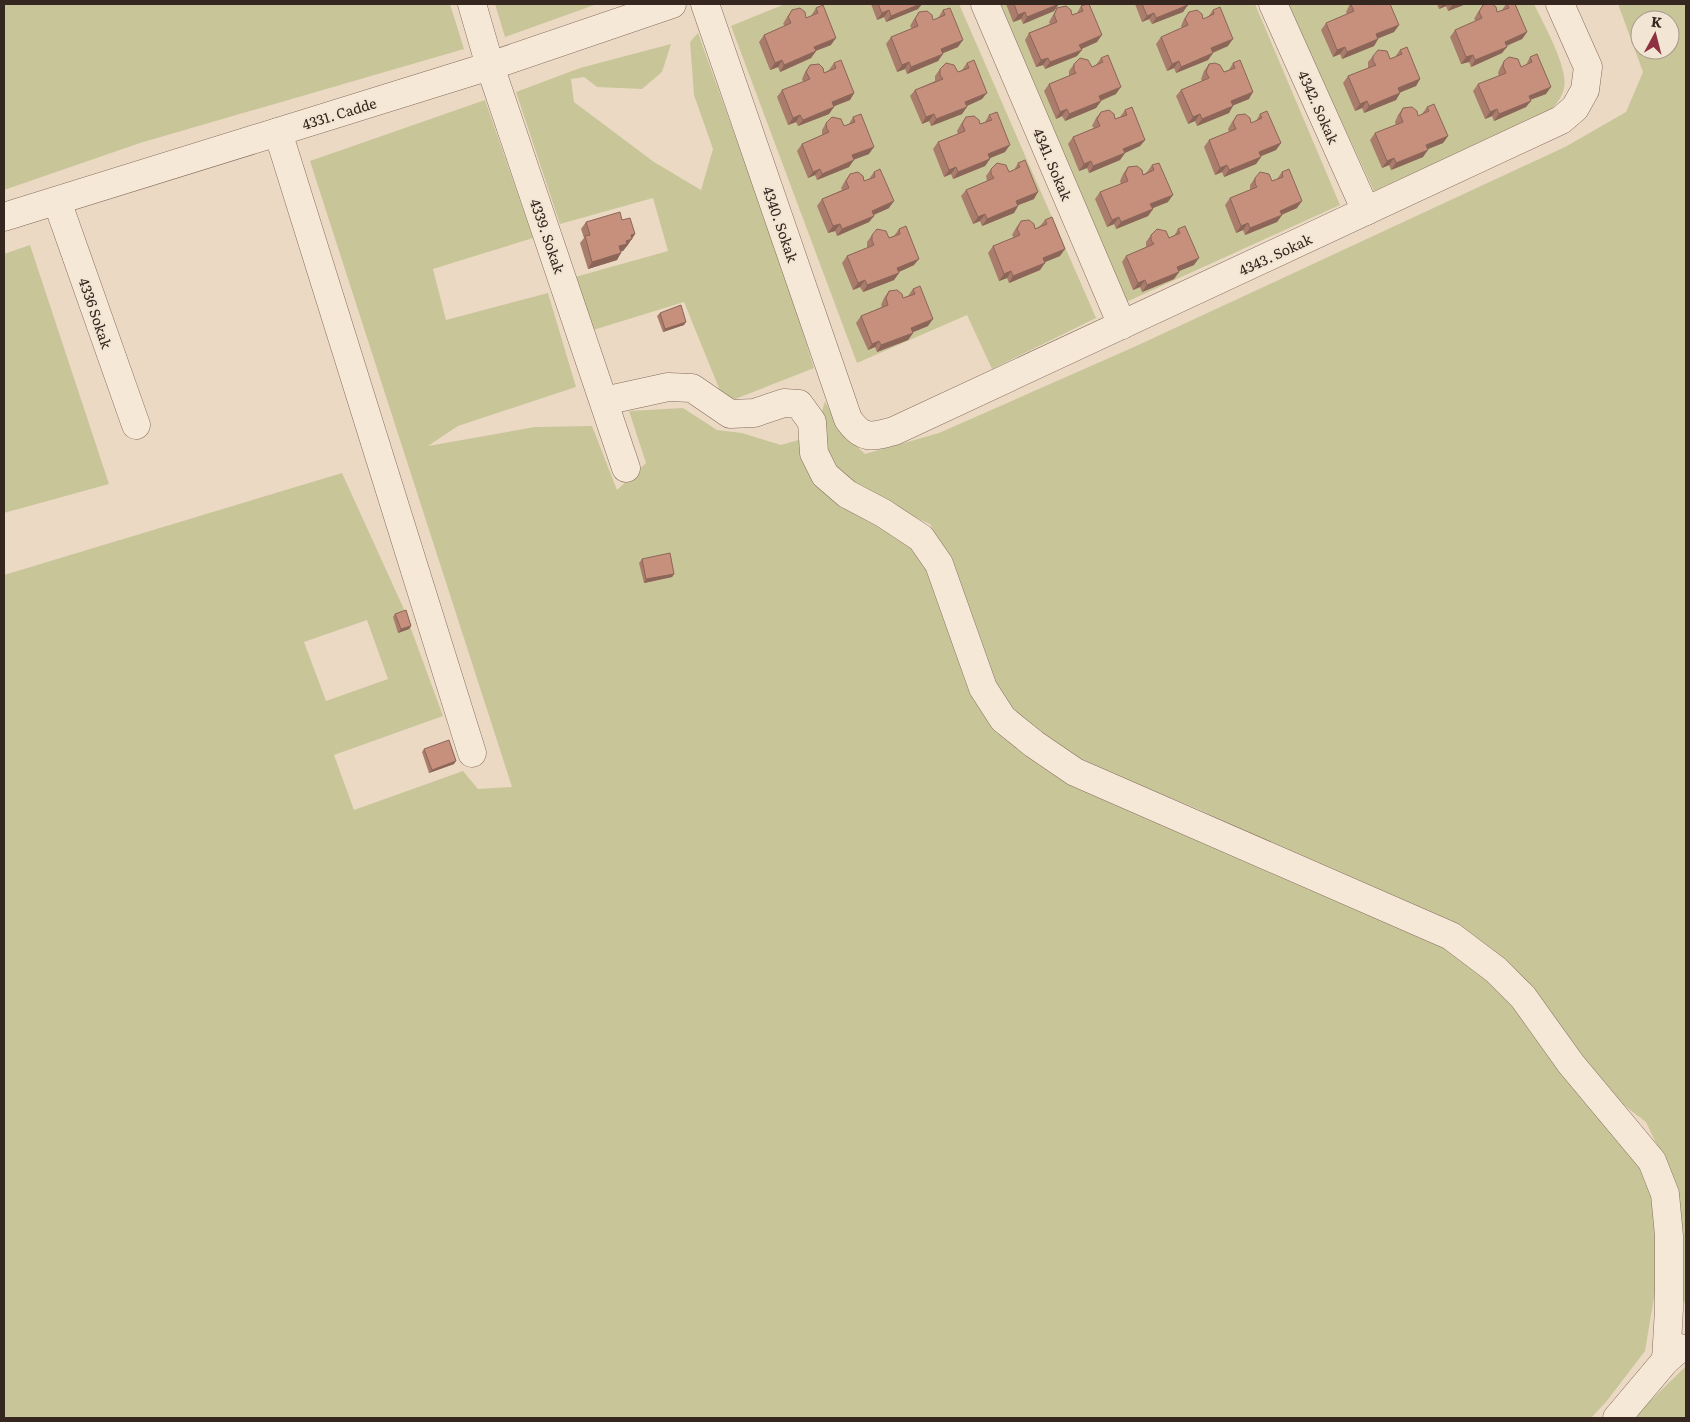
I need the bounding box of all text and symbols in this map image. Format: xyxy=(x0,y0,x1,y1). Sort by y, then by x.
north arrow xyxy=(1630,10,1680,60)
text: K xyxy=(1650,11,1663,32)
street label: 4342. Sokak xyxy=(1294,67,1344,147)
street label: 4331. Cadde xyxy=(299,92,379,134)
street label: 4341. Sokak xyxy=(1029,125,1077,204)
street label: 4340. Sokak xyxy=(759,183,804,265)
street label: 4339. Sokak xyxy=(526,196,570,277)
street label: 4343. Sokak xyxy=(1235,228,1315,280)
street label: 4336 Sokak xyxy=(75,275,118,352)

